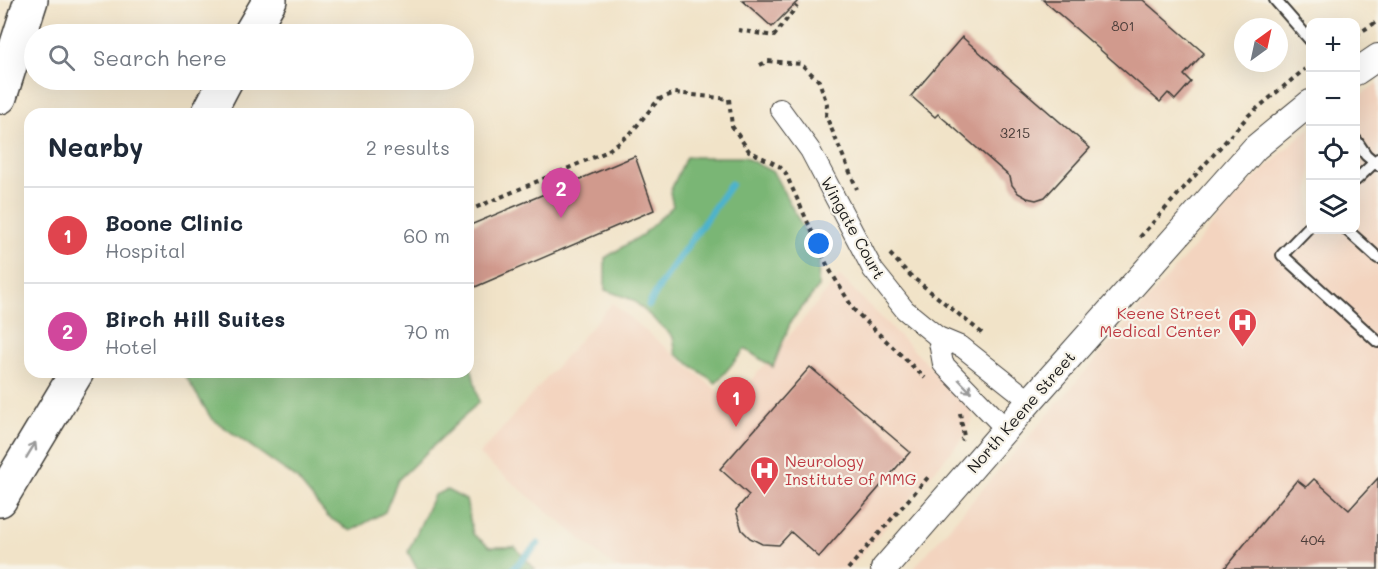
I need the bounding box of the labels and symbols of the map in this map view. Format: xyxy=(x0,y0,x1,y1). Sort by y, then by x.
house number: 801 xyxy=(1111,16,1135,35)
north arrow xyxy=(1234,18,1288,72)
house number: 3215 xyxy=(1000,123,1030,142)
pin: 2 xyxy=(542,168,580,218)
street label: Wingate Court xyxy=(817,173,890,283)
your location xyxy=(804,229,833,258)
place label: Keene Street Medical Center xyxy=(1100,302,1221,341)
hospital icon: Keene Street Medical Center xyxy=(1226,306,1258,348)
street label: North Keene Street xyxy=(962,346,1079,477)
pin: 1 xyxy=(716,378,756,427)
one-way arrow xyxy=(958,379,972,394)
one-way arrow xyxy=(25,442,37,459)
place label: Neurology Institute of MMG xyxy=(785,450,917,489)
hospital icon: Neurology Institute of MMG xyxy=(748,454,780,496)
house number: 404 xyxy=(1300,530,1326,549)

